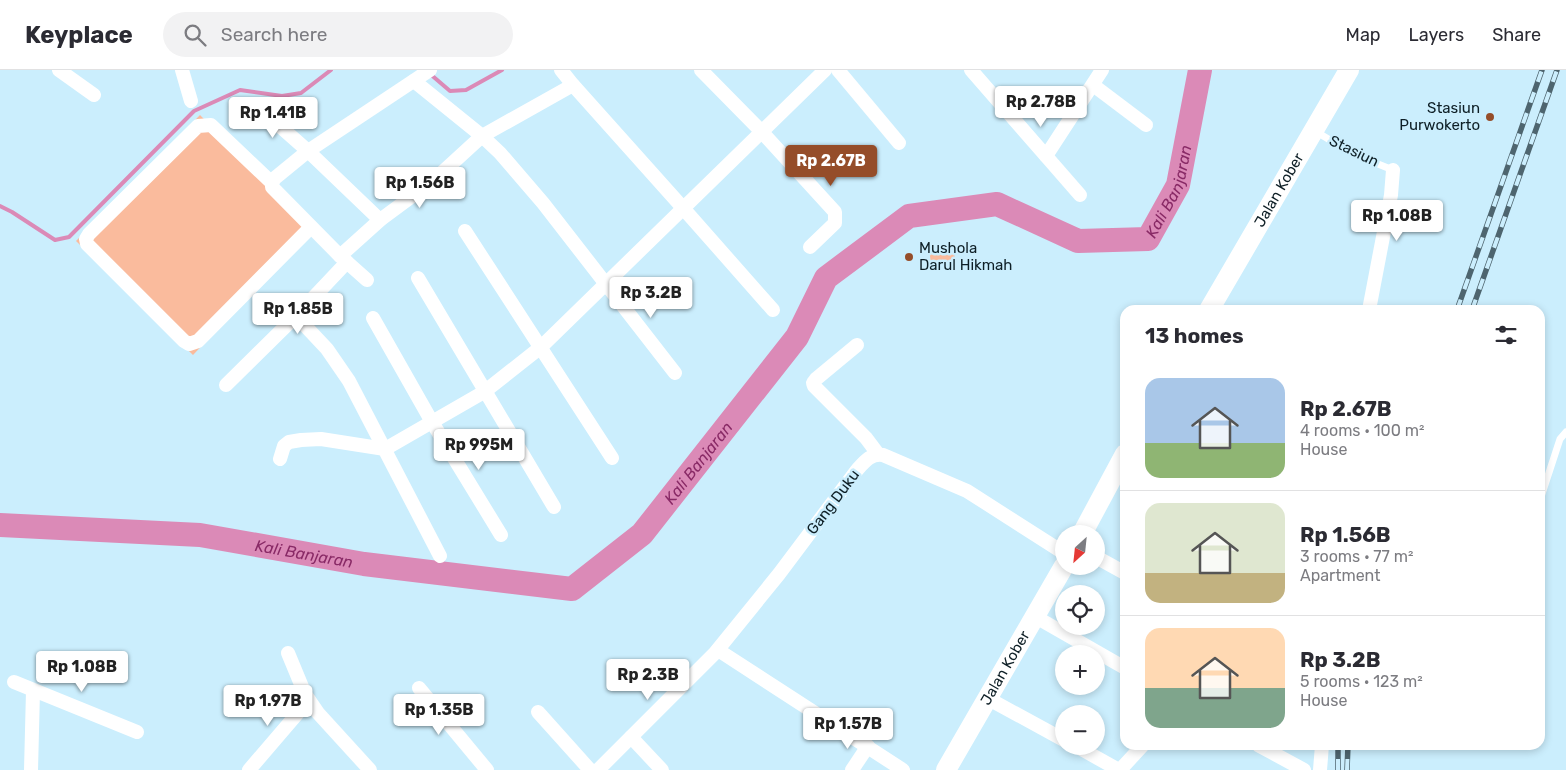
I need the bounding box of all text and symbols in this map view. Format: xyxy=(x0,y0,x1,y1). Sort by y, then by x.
search box xyxy=(163,12,513,57)
text: Keyplace xyxy=(25,21,133,49)
icon: search xyxy=(181,21,209,49)
text: Search here xyxy=(221,23,327,46)
text: Map xyxy=(1346,24,1381,46)
text: Layers xyxy=(1409,24,1464,46)
text: Share xyxy=(1492,24,1541,46)
pin: Rp 2.78B xyxy=(989,85,1093,128)
text: Rp 2.78B xyxy=(1006,92,1076,111)
pin: Rp 1.41B xyxy=(221,97,325,139)
place label: Stasiun Purwokerto xyxy=(1399,99,1480,134)
text: Rp 1.41B xyxy=(240,103,306,122)
marker: Stasiun Purwokerto xyxy=(1484,111,1496,123)
street label: Stasiun xyxy=(1326,131,1382,171)
water label: Kali Banjaran xyxy=(1141,143,1195,241)
pin: Rp 2.67B xyxy=(779,144,883,187)
street label: Jalan Kober xyxy=(1250,149,1308,230)
text: Rp 2.67B xyxy=(796,151,866,170)
pin: Rp 1.56B xyxy=(368,166,472,209)
text: Rp 1.56B xyxy=(385,173,455,192)
pin: Rp 1.08B xyxy=(1345,200,1449,242)
text: Rp 1.08B xyxy=(1362,206,1432,225)
place label: Mushola Darul Hikmah xyxy=(919,239,1013,274)
marker: Mushola Darul Hikmah xyxy=(903,251,915,263)
pin: Rp 3.2B xyxy=(605,276,697,319)
text: Rp 3.2B xyxy=(620,283,682,302)
pin: Rp 1.85B xyxy=(246,292,350,335)
text: Rp 1.85B xyxy=(263,299,333,318)
icon: filters xyxy=(1492,321,1520,349)
text: 13 homes xyxy=(1145,323,1244,348)
text: Rp 2.67B xyxy=(1300,396,1392,421)
icon: home xyxy=(1185,398,1245,458)
water label: Kali Banjaran xyxy=(660,418,736,508)
text: 4 rooms · 100 m² xyxy=(1300,421,1424,440)
pin: Rp 995M xyxy=(433,428,525,471)
text: Rp 995M xyxy=(445,435,513,454)
text: House xyxy=(1300,440,1347,459)
street label: Gang Duku xyxy=(803,466,863,538)
text: Rp 1.56B xyxy=(1300,522,1391,547)
icon: home xyxy=(1185,523,1245,583)
north arrow xyxy=(1055,525,1105,575)
map controls xyxy=(1055,525,1105,755)
water label: Kali Banjaran xyxy=(254,535,355,571)
text: 3 rooms · 77 m² xyxy=(1300,547,1413,566)
text: Apartment xyxy=(1300,566,1380,585)
button: locate xyxy=(1055,585,1105,635)
street label: Jalan Kober xyxy=(977,627,1034,708)
button: + xyxy=(1055,645,1105,695)
text: Rp 3.2B xyxy=(1300,647,1380,672)
icon: home xyxy=(1185,648,1245,708)
pin: Rp 1.08B xyxy=(30,650,134,693)
text: Rp 1.08B xyxy=(47,657,117,676)
pin: Rp 2.3B xyxy=(602,658,694,701)
text: Rp 2.3B xyxy=(617,665,679,684)
text: 5 rooms · 123 m² xyxy=(1300,672,1423,691)
pin: Rp 1.97B xyxy=(216,684,320,727)
text: Rp 1.97B xyxy=(234,691,302,710)
text: House xyxy=(1300,691,1347,710)
pin: Rp 1.35B xyxy=(387,694,491,736)
text: Rp 1.35B xyxy=(404,700,474,719)
button: − xyxy=(1055,705,1105,755)
pin: Rp 1.57B xyxy=(796,708,900,750)
text: Rp 1.57B xyxy=(814,714,882,733)

